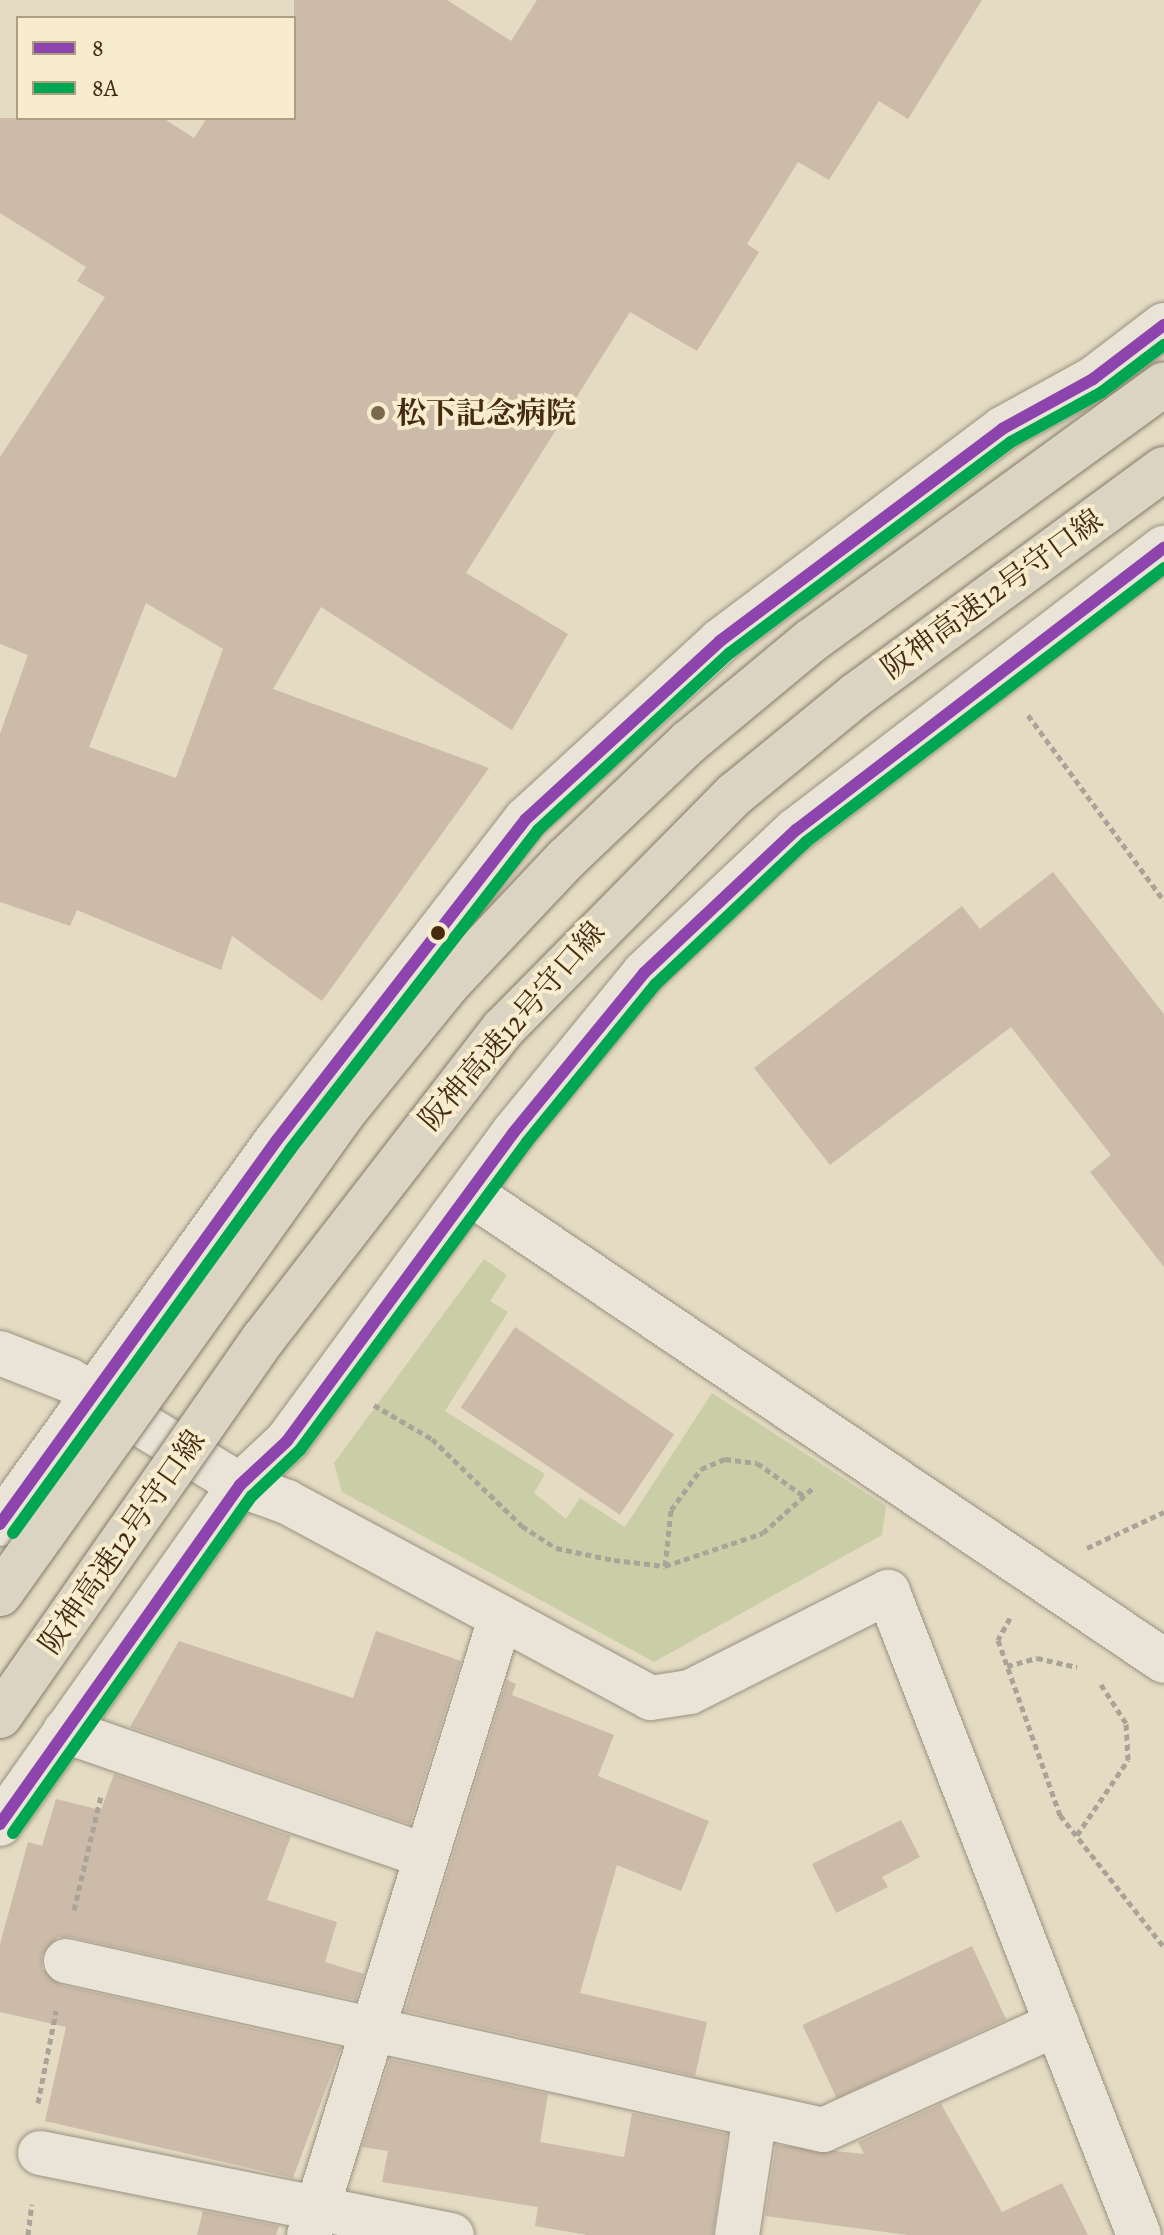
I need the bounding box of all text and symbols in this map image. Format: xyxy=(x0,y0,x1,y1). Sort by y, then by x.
legend xyxy=(16,16,296,120)
text: 8 xyxy=(92,32,104,64)
text: 8A xyxy=(92,72,118,104)
place label: 松下記念病院 xyxy=(396,395,576,431)
marker: 松下記念病院 xyxy=(367,402,389,424)
street label: 阪神高速12号守口線 xyxy=(874,502,1110,686)
street label: 阪神高速12号守口線 xyxy=(412,914,612,1138)
unlabelled marker xyxy=(430,925,446,941)
street label: 阪神高速12号守口線 xyxy=(31,1423,213,1661)

